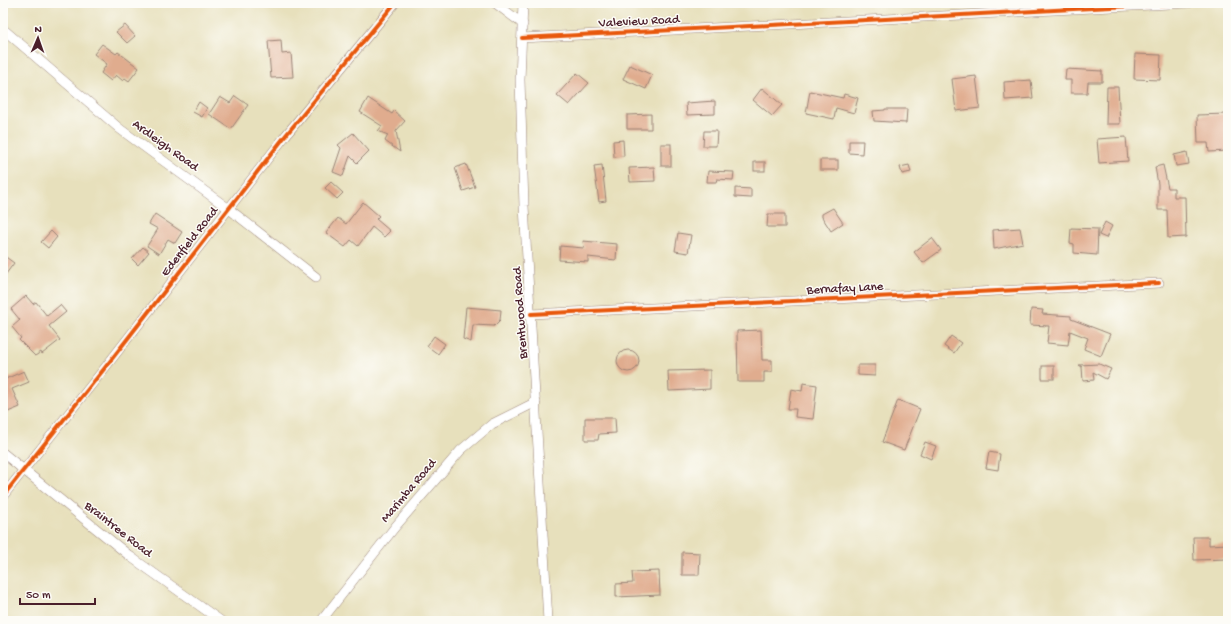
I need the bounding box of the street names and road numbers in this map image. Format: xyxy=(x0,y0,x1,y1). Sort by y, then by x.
street label: Valeview Road xyxy=(597,12,681,32)
street label: Ardleigh Road xyxy=(129,117,202,176)
street label: Edenfield Road xyxy=(158,203,223,280)
street label: Brentwood Road xyxy=(510,265,532,360)
street label: Bernafay Lane xyxy=(805,279,884,299)
street label: Marimba Road xyxy=(378,455,441,526)
street label: Braintree Road xyxy=(80,498,156,562)

